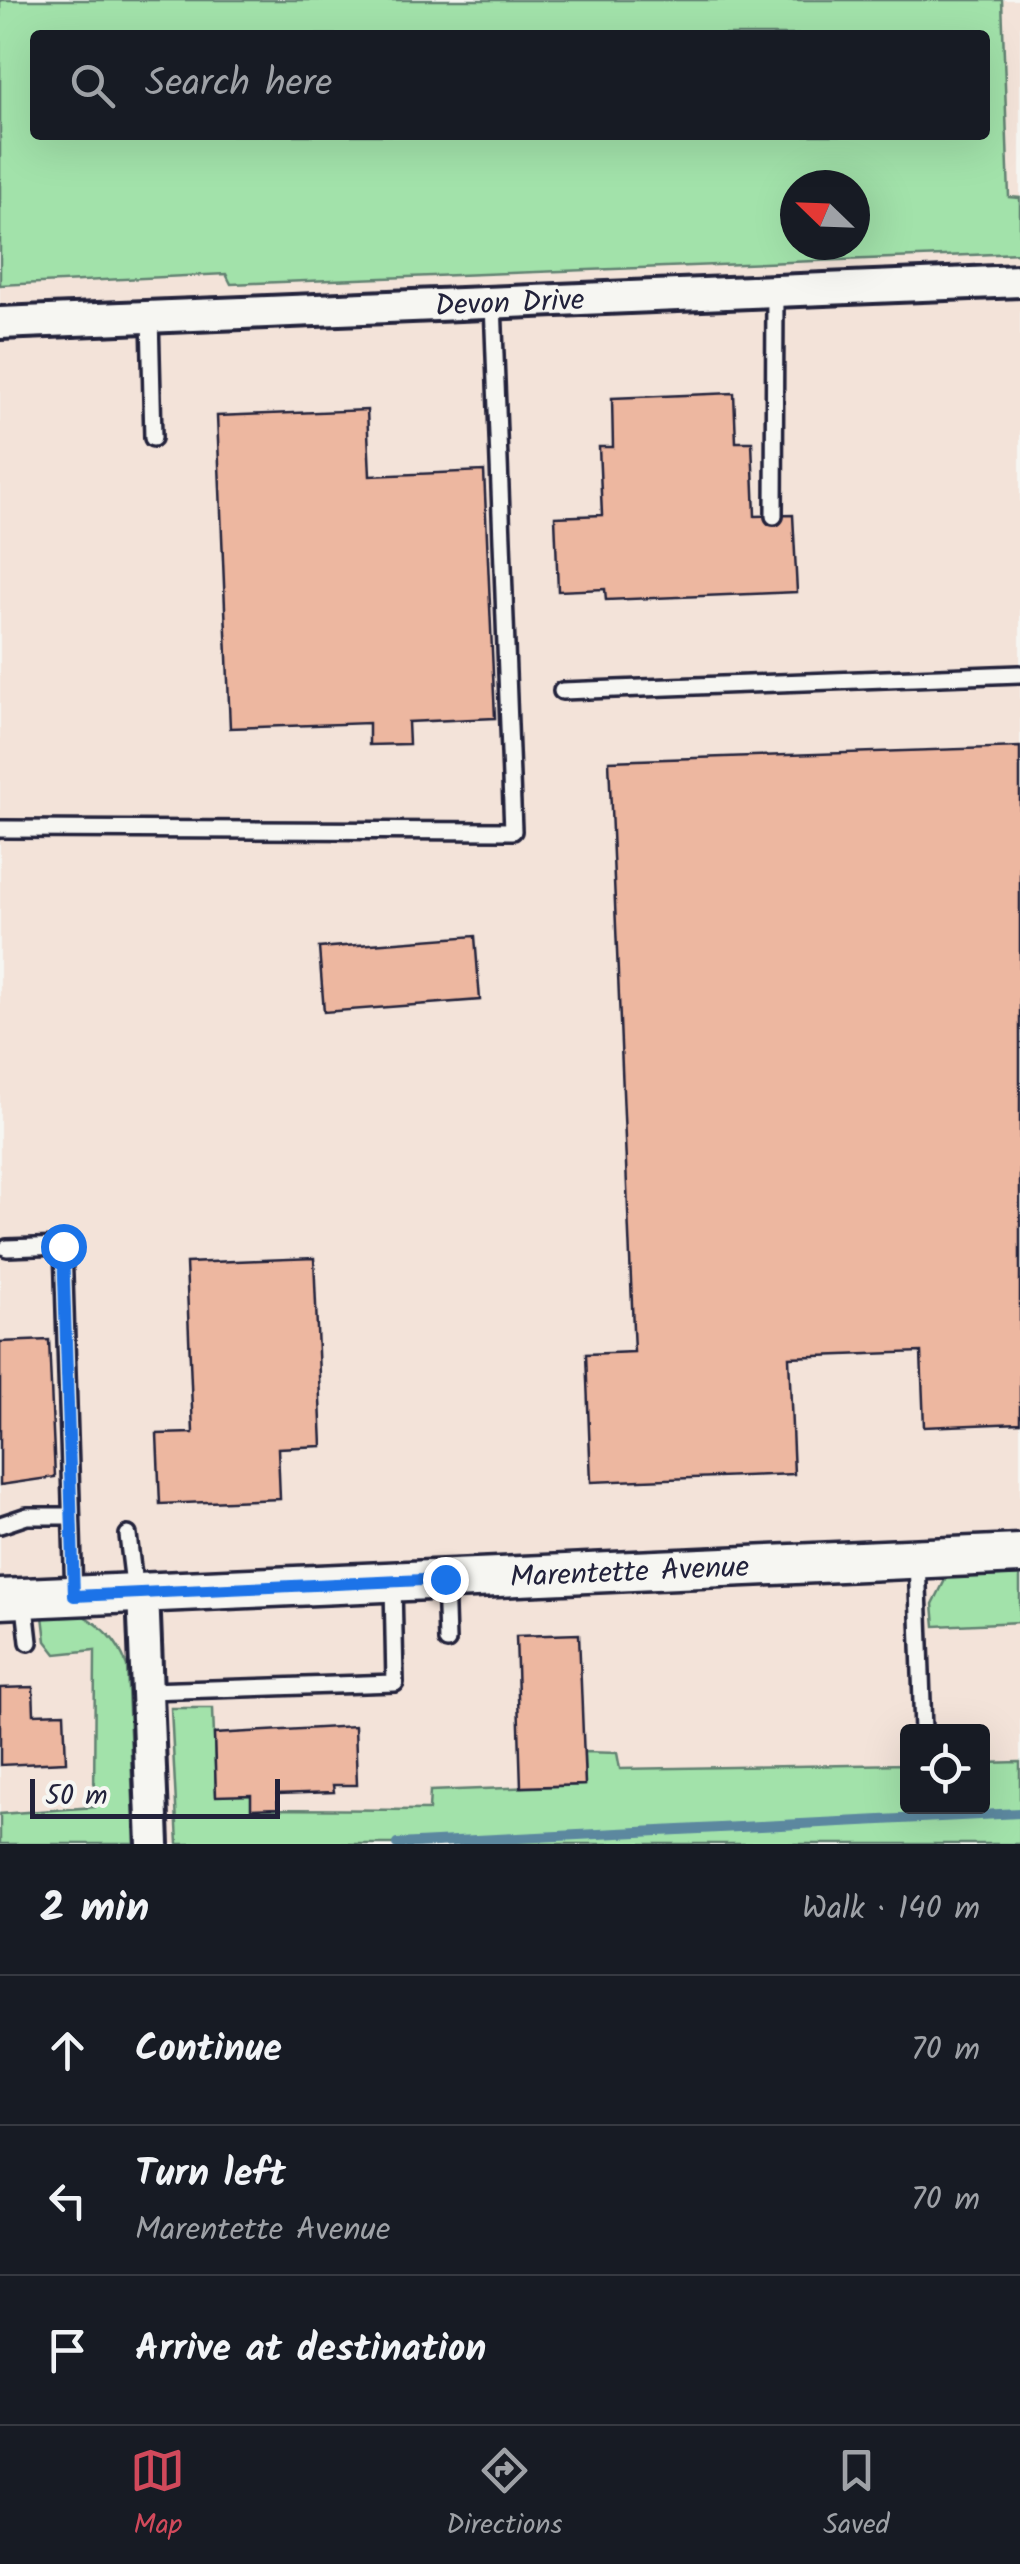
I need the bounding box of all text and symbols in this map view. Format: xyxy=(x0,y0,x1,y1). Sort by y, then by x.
search box xyxy=(30,30,990,140)
text: Search here xyxy=(145,55,332,115)
icon: search xyxy=(65,58,120,113)
north arrow xyxy=(780,170,870,260)
street label: Devon Drive xyxy=(434,277,585,331)
route start xyxy=(41,1224,87,1270)
street label: Marentette Avenue xyxy=(509,1544,750,1602)
route end xyxy=(423,1557,469,1603)
map controls xyxy=(900,1724,990,1814)
button: locate xyxy=(900,1724,990,1814)
scale bar xyxy=(30,1774,280,1818)
text: 50 m xyxy=(45,1774,108,1819)
text: 2 min xyxy=(40,1876,149,1943)
text: Walk · 140 m xyxy=(802,1884,980,1935)
text: Continue xyxy=(135,2020,282,2080)
icon: ahead xyxy=(40,2023,95,2078)
text: 70 m xyxy=(911,2025,980,2076)
text: Turn left xyxy=(135,2145,286,2205)
icon: left xyxy=(40,2173,95,2228)
text: 70 m xyxy=(911,2175,980,2226)
text: Marentette Avenue xyxy=(135,2205,390,2256)
text: Arrive at destination xyxy=(135,2320,486,2380)
icon: arrive xyxy=(40,2323,95,2378)
tab: Map xyxy=(130,2443,185,2548)
tab: Directions xyxy=(446,2443,562,2548)
tab: Saved xyxy=(823,2443,890,2548)

